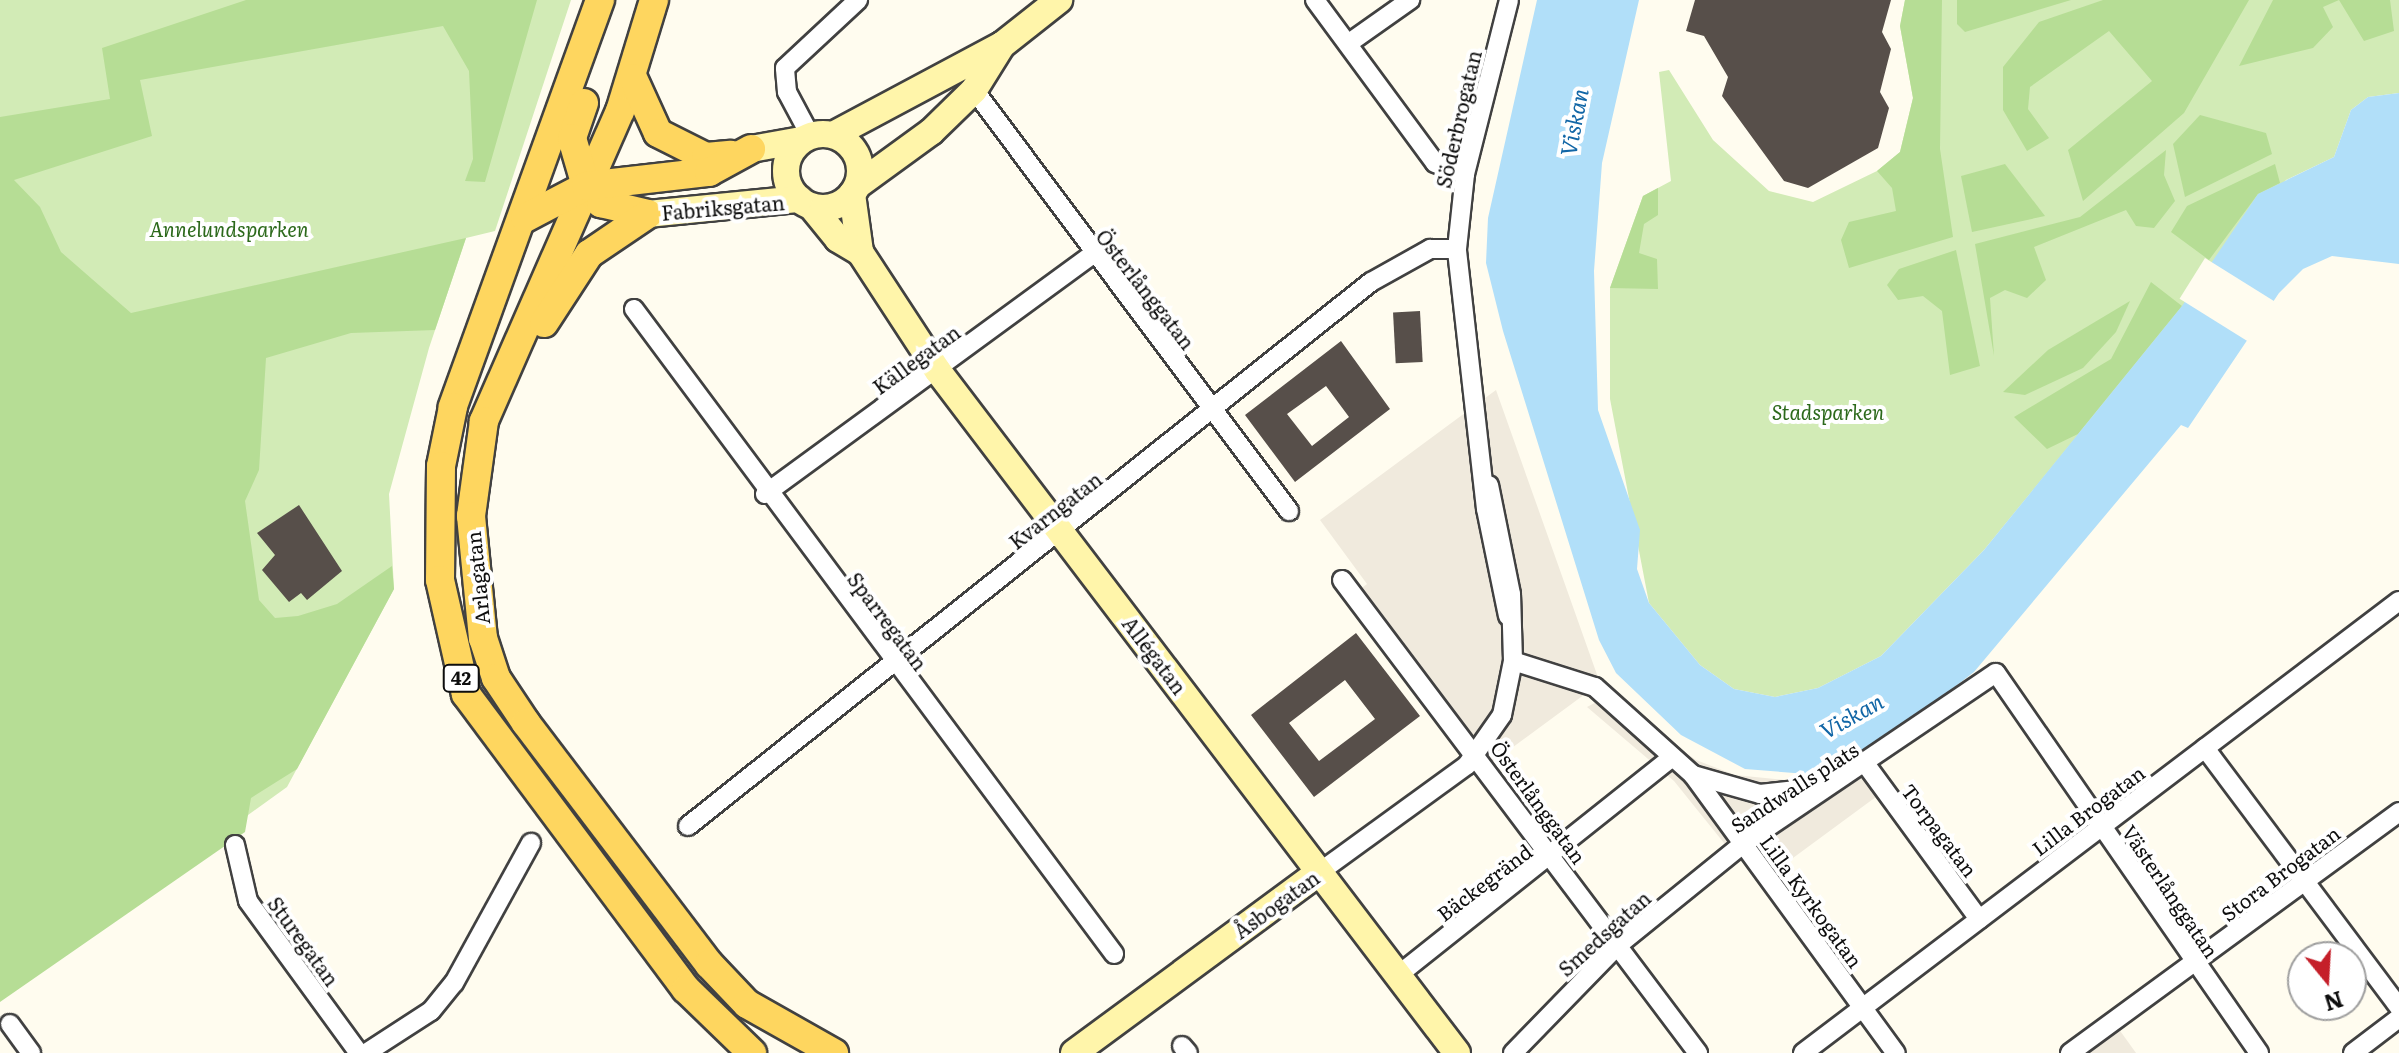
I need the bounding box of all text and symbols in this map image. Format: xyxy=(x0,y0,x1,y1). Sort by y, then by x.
street label: Söderbrogatan xyxy=(1430,48,1486,190)
water label: Viskan xyxy=(1554,86,1592,158)
street label: Fabriksgatan xyxy=(660,190,786,224)
park label: Annelundsparken xyxy=(149,216,309,240)
street label: Österlånggatan xyxy=(1092,224,1200,354)
street label: Källegatan xyxy=(868,319,964,399)
park label: Stadsparken xyxy=(1772,399,1884,423)
street label: Kvarngatan xyxy=(1004,466,1106,554)
street label: Arlagatan xyxy=(460,530,494,626)
street label: Sparregatan xyxy=(843,567,933,675)
street label: Allégatan xyxy=(1118,611,1192,699)
road number: 42 xyxy=(441,664,481,692)
water label: Viskan xyxy=(1815,687,1887,743)
street label: Österlånggatan xyxy=(1486,736,1592,868)
street label: Sandwalls plats xyxy=(1726,737,1862,837)
street label: Lilla Brogatan xyxy=(2027,760,2149,860)
street label: Torpagatan xyxy=(1897,779,1983,881)
street label: Västerlånggatan xyxy=(2118,820,2224,962)
street label: Stora Brogatan xyxy=(2216,821,2344,925)
street label: Lilla Kyrkogatan xyxy=(1756,830,1868,972)
street label: Bäckegränd xyxy=(1432,839,1536,925)
street label: Åsbogatan xyxy=(1228,865,1324,943)
street label: Smedsgatan xyxy=(1553,885,1655,981)
street label: Sturegatan xyxy=(263,892,345,990)
north arrow xyxy=(2287,941,2367,1021)
text: N xyxy=(2320,984,2348,1021)

